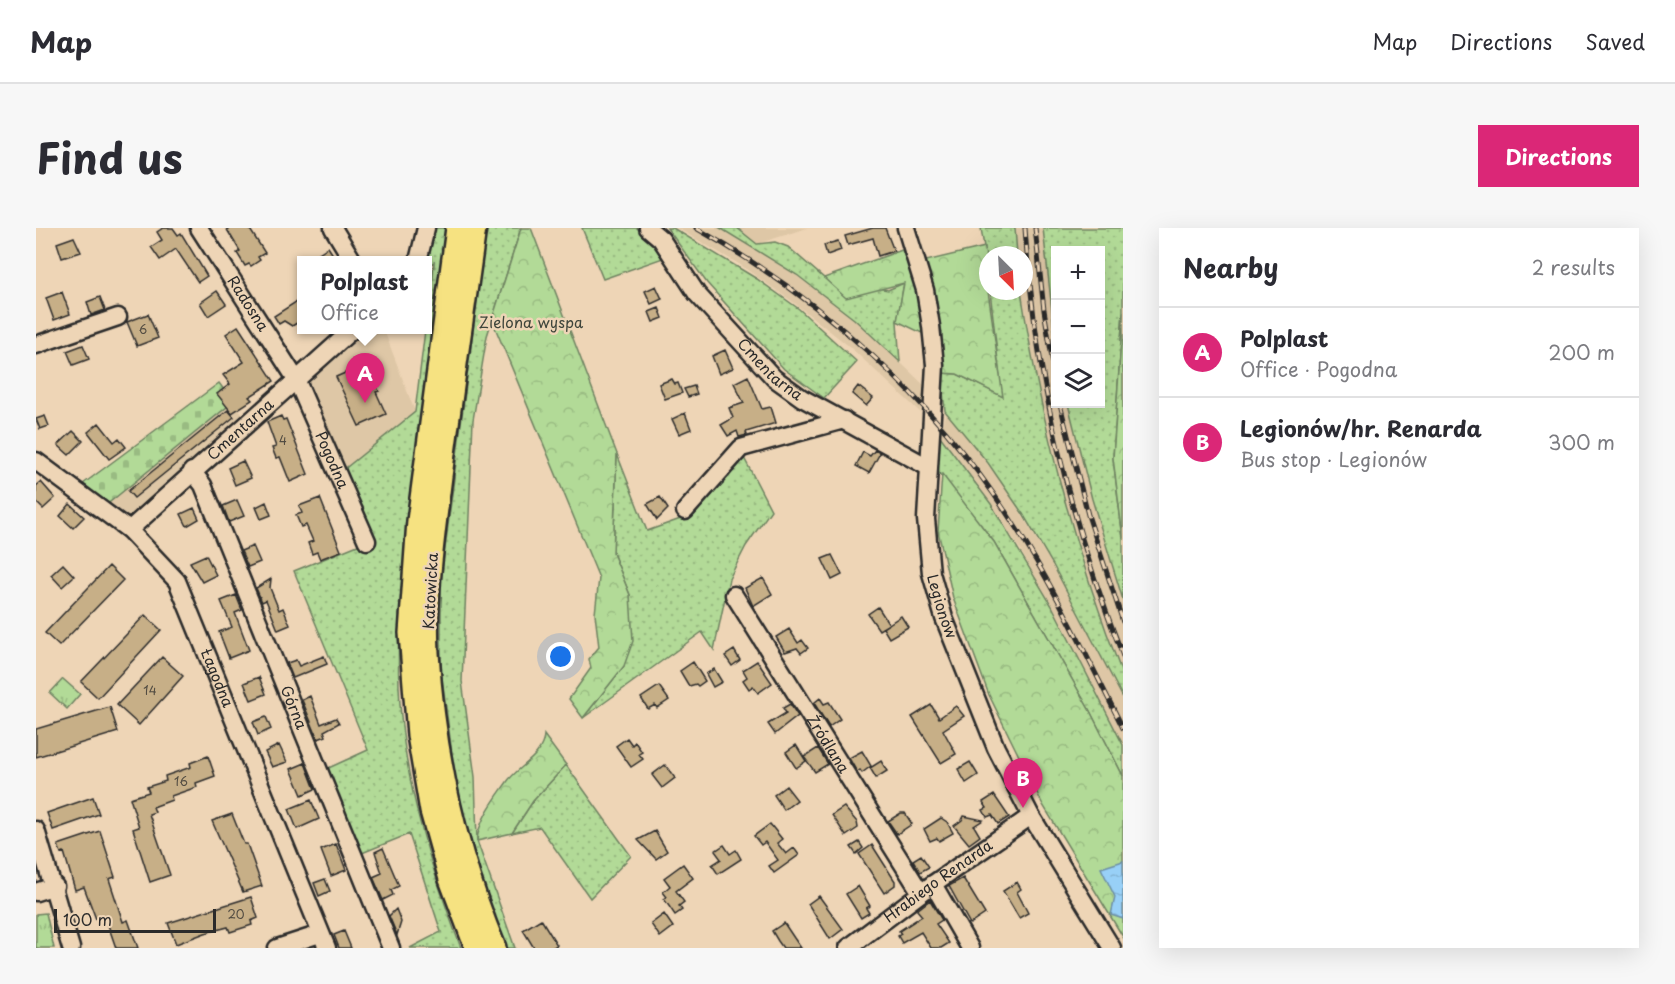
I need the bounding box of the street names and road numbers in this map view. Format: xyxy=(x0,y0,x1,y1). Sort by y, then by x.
street label: Radosna xyxy=(222,271,276,336)
street label: Cmentarna xyxy=(733,332,809,406)
street label: Cmentarna xyxy=(201,392,279,465)
street label: Pogodna xyxy=(310,427,356,492)
street label: Katowicka xyxy=(416,551,443,630)
street label: Legionów xyxy=(922,571,964,642)
street label: Łagodna xyxy=(196,645,241,711)
street label: Górna xyxy=(276,682,314,733)
street label: Źródlana xyxy=(802,709,856,778)
street label: Hrabiego Renarda xyxy=(878,833,997,928)

